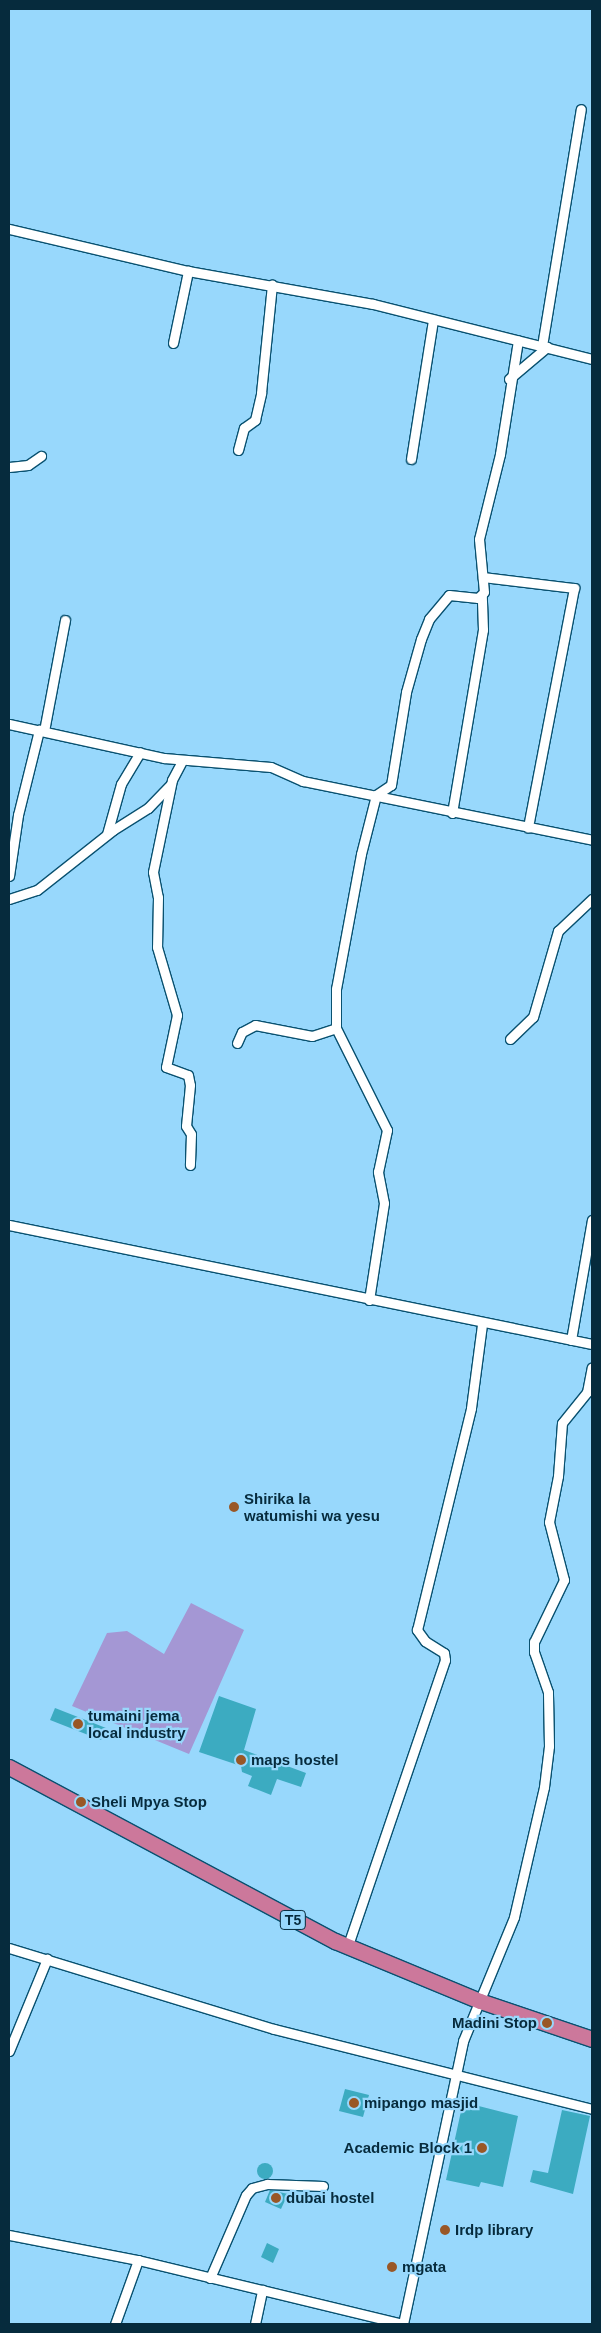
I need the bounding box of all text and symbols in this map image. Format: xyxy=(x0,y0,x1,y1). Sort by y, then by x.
place label: Shirika la watumishi wa yesu xyxy=(244,1489,380,1524)
marker: Shirika la watumishi wa yesu xyxy=(228,1501,240,1513)
place label: tumaini jema local industry xyxy=(88,1706,186,1741)
marker: tumaini jema local industry xyxy=(72,1718,84,1730)
place label: maps hostel xyxy=(251,1751,339,1769)
marker: maps hostel xyxy=(235,1754,247,1766)
place label: Sheli Mpya Stop xyxy=(91,1793,207,1811)
marker: Sheli Mpya Stop xyxy=(75,1796,87,1808)
road number: T5 xyxy=(279,1908,307,1932)
place label: Madini Stop xyxy=(452,2014,537,2032)
marker: Madini Stop xyxy=(541,2017,553,2029)
place label: mipango masjid xyxy=(364,2094,478,2112)
marker: mipango masjid xyxy=(348,2097,360,2109)
place label: Academic Block 1 xyxy=(344,2139,472,2157)
marker: Academic Block 1 xyxy=(476,2142,488,2154)
place label: dubai hostel xyxy=(286,2189,374,2207)
marker: dubai hostel xyxy=(270,2192,282,2204)
place label: Irdp library xyxy=(455,2221,533,2239)
marker: Irdp library xyxy=(439,2224,451,2236)
place label: mgata xyxy=(402,2258,446,2276)
marker: mgata xyxy=(386,2261,398,2273)

